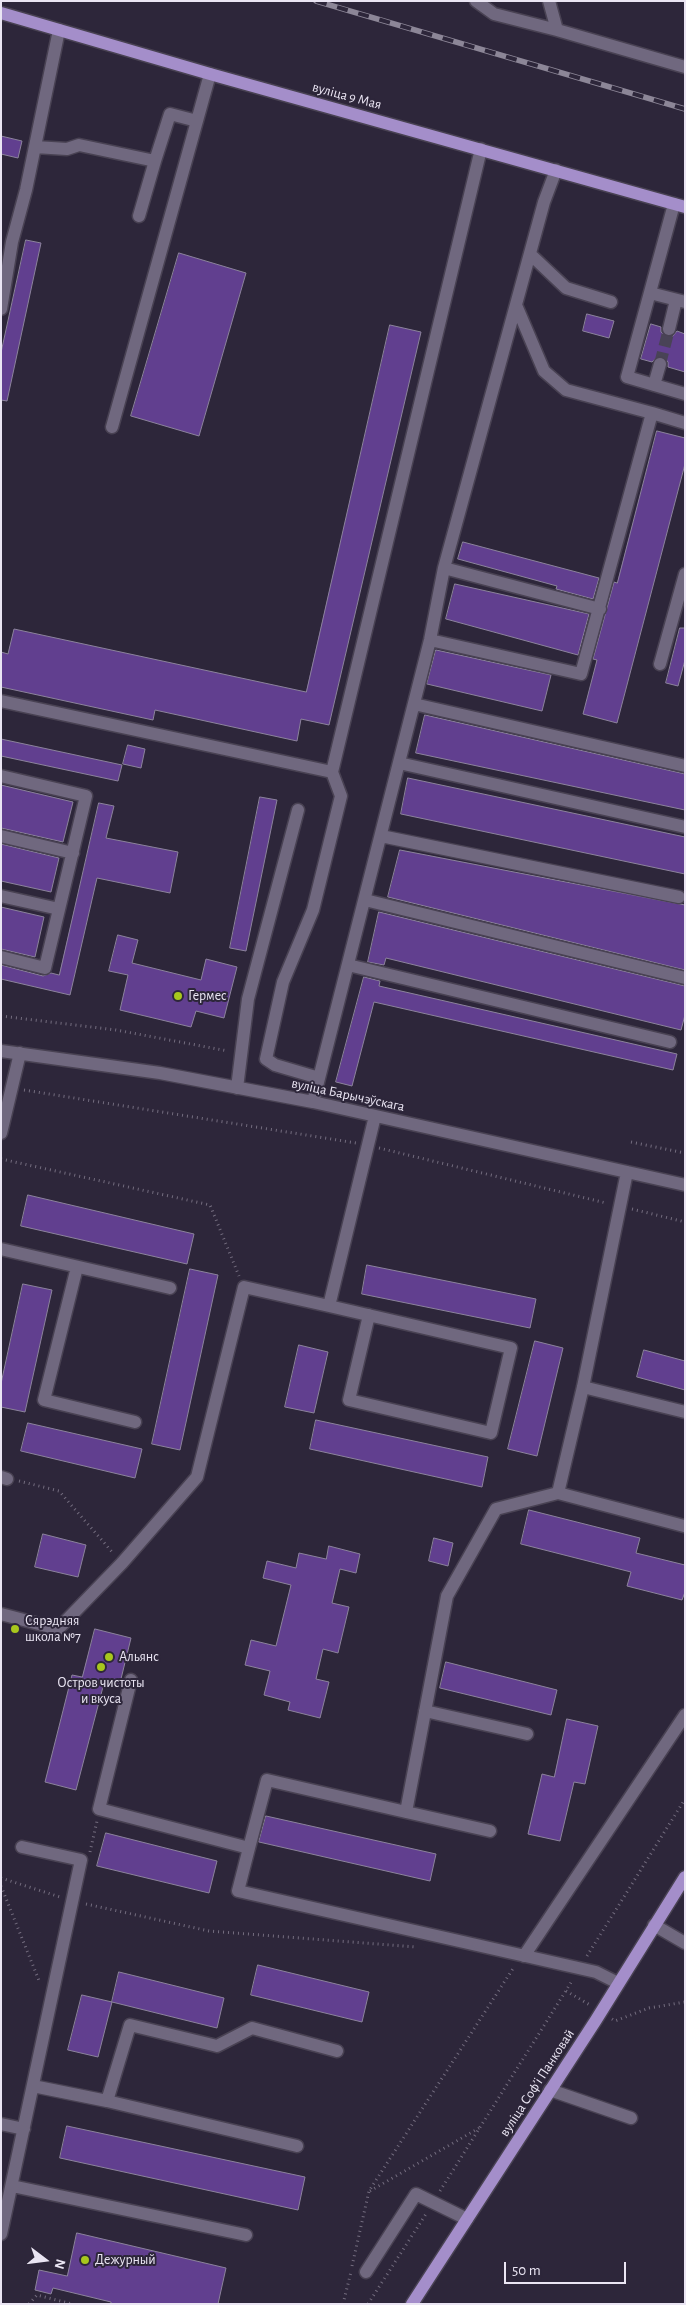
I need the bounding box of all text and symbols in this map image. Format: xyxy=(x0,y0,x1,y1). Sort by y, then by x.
street label: вуліца 9 Мая xyxy=(310,79,384,113)
place label: Гермес xyxy=(188,988,227,1004)
marker: Гермес xyxy=(172,990,184,1002)
street label: вуліца Барычэўскага xyxy=(290,1075,406,1115)
place label: Сярэдняя школа №7 xyxy=(25,1613,81,1645)
marker: Сярэдняя школа №7 xyxy=(9,1623,21,1635)
place label: Альянс xyxy=(119,1649,159,1665)
marker: Альянс xyxy=(103,1651,115,1663)
marker: Остров чистоты и вкуса xyxy=(95,1661,107,1673)
place label: Остров чистоты и вкуса xyxy=(57,1675,145,1708)
street label: вуліца Софʼі Панковай xyxy=(496,2026,578,2140)
north arrow xyxy=(20,2235,70,2285)
place label: Дежурный xyxy=(95,2252,156,2268)
scale bar xyxy=(506,2252,628,2284)
marker: Дежурный xyxy=(79,2254,91,2266)
text: N xyxy=(51,2257,68,2270)
text: 50 m xyxy=(512,2263,541,2278)

